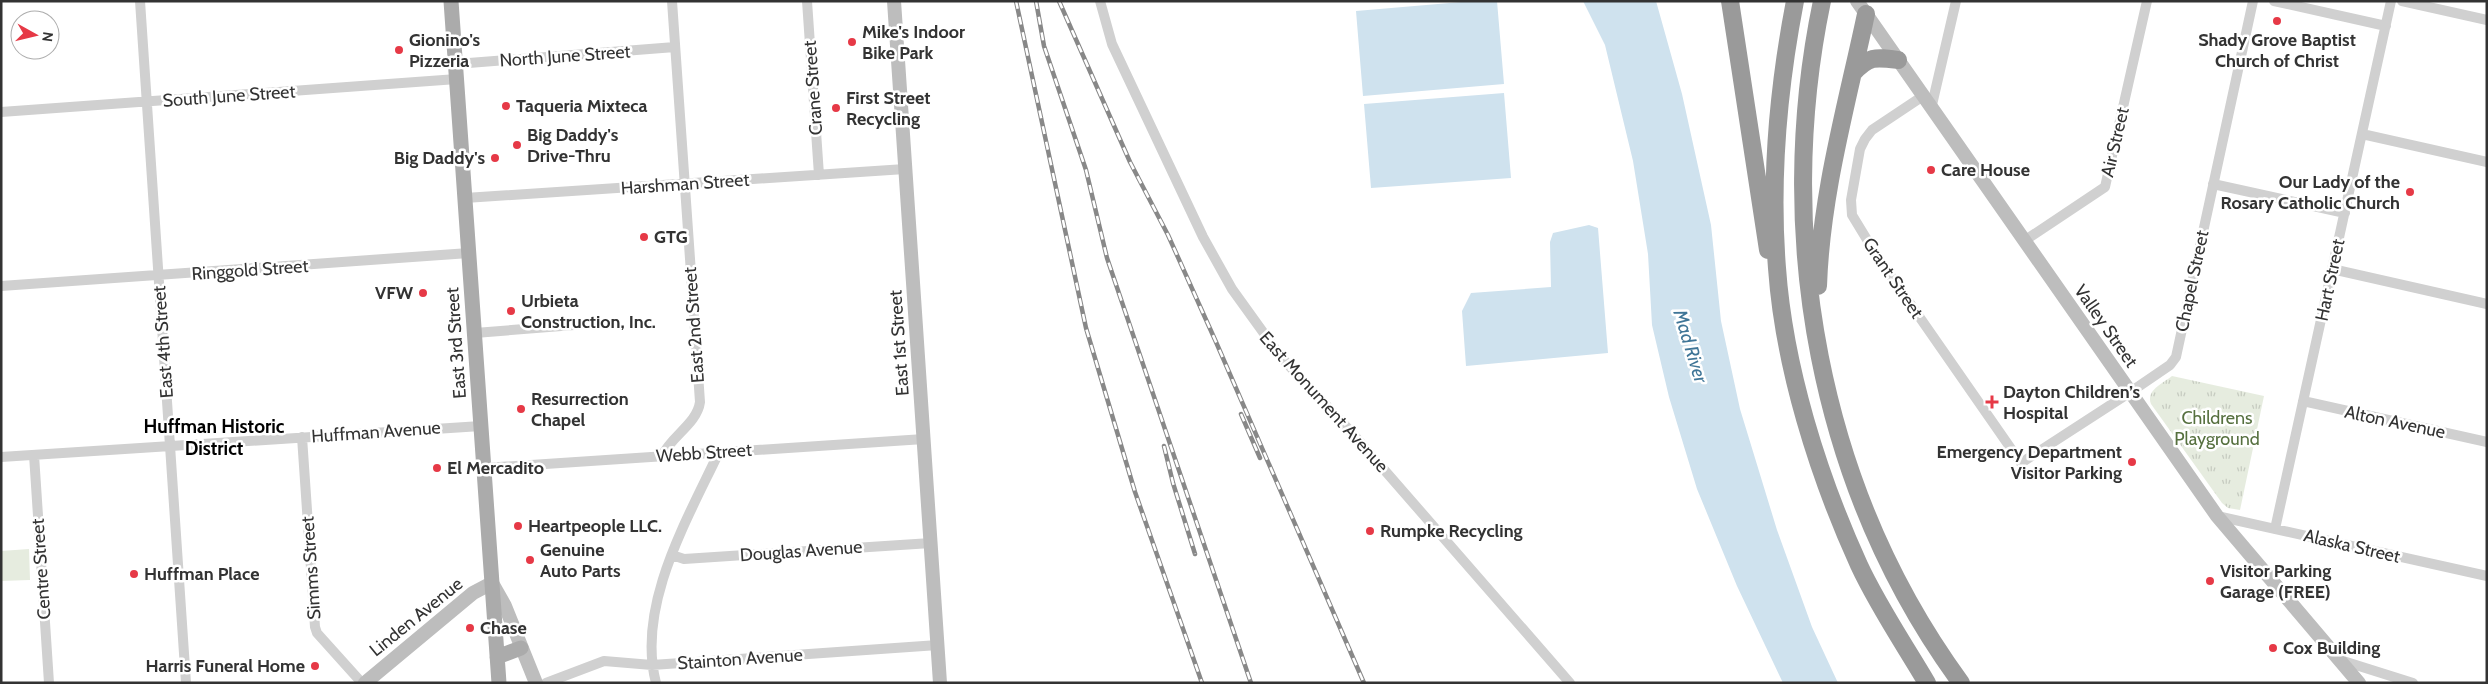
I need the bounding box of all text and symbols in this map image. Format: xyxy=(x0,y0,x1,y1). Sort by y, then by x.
north arrow xyxy=(10,10,60,60)
marker: Shady Grove Baptist Church of Christ xyxy=(2271,15,2283,27)
place label: Mike's Indoor Bike Park xyxy=(862,21,965,64)
place label: Gionino's Pizzeria xyxy=(409,29,481,72)
place label: Shady Grove Baptist Church of Christ xyxy=(2198,29,2356,72)
text: N xyxy=(38,31,57,43)
marker: Mike's Indoor Bike Park xyxy=(846,36,858,48)
street label: North June Street xyxy=(499,40,631,72)
street label: Crane Street xyxy=(799,40,827,136)
marker: Gionino's Pizzeria xyxy=(393,44,405,56)
street label: South June Street xyxy=(162,80,296,112)
place label: First Street Recycling xyxy=(846,87,930,130)
place label: Taqueria Mixteca xyxy=(516,95,647,117)
marker: Taqueria Mixteca xyxy=(500,100,512,112)
marker: First Street Recycling xyxy=(830,102,842,114)
street label: Air Street xyxy=(2096,105,2134,179)
place label: Big Daddy's Drive-Thru xyxy=(527,124,619,167)
marker: Big Daddy's Drive-Thru xyxy=(511,139,523,151)
place label: Big Daddy's xyxy=(394,147,485,169)
marker: Big Daddy's xyxy=(489,152,501,164)
place label: Care House xyxy=(1941,159,2030,181)
marker: Care House xyxy=(1925,164,1937,176)
street label: Harshman Street xyxy=(620,169,750,199)
place label: Our Lady of the Rosary Catholic Church xyxy=(2221,171,2400,214)
marker: Our Lady of the Rosary Catholic Church xyxy=(2404,186,2416,198)
place label: GTG xyxy=(654,226,688,248)
street label: Chapel Street xyxy=(2171,228,2213,334)
marker: GTG xyxy=(638,231,650,243)
street label: Grant Street xyxy=(1858,234,1928,322)
street label: Hart Street xyxy=(2311,237,2349,323)
street label: Ringgold Street xyxy=(191,255,309,285)
street label: East 2nd Street xyxy=(679,266,709,384)
street label: Valley Street xyxy=(2070,280,2142,372)
place label: VFW xyxy=(375,282,414,304)
street label: East 4th Street xyxy=(148,285,178,399)
marker: VFW xyxy=(417,287,429,299)
street label: East 3rd Street xyxy=(441,287,471,399)
street label: East 1st Street xyxy=(884,289,914,397)
place label: Urbieta Construction, Inc. xyxy=(521,290,656,333)
marker: Urbieta Construction, Inc. xyxy=(505,305,517,317)
water label: Mad River xyxy=(1668,306,1713,387)
street label: East Monument Avenue xyxy=(1255,327,1393,477)
place label: Dayton Children’s Hospital xyxy=(2003,381,2141,424)
place label: Resurrection Chapel xyxy=(531,388,629,431)
marker: Dayton Children’s Hospital xyxy=(1985,395,1999,409)
street label: Alton Avenue xyxy=(2343,401,2447,443)
marker: Resurrection Chapel xyxy=(515,403,527,415)
park label: Childrens Playground xyxy=(2174,407,2260,450)
district label: Huffman Historic District xyxy=(144,415,285,460)
street label: Huffman Avenue xyxy=(311,417,441,447)
street label: Webb Street xyxy=(655,439,753,467)
place label: Emergency Department Visitor Parking xyxy=(1937,441,2122,484)
marker: Emergency Department Visitor Parking xyxy=(2126,456,2138,468)
place label: El Mercadito xyxy=(447,457,544,479)
marker: El Mercadito xyxy=(431,462,443,474)
place label: Heartpeople LLC. xyxy=(528,515,662,537)
street label: Simms Street xyxy=(296,516,326,620)
street label: Centre Street xyxy=(27,518,55,620)
marker: Heartpeople LLC. xyxy=(512,520,524,532)
place label: Rumpke Recycling xyxy=(1380,520,1523,542)
street label: Alaska Street xyxy=(2302,524,2402,568)
marker: Rumpke Recycling xyxy=(1364,525,1376,537)
street label: Douglas Avenue xyxy=(739,536,863,566)
place label: Genuine Auto Parts xyxy=(540,539,621,582)
marker: Genuine Auto Parts xyxy=(524,554,536,566)
place label: Visitor Parking Garage (FREE) xyxy=(2220,560,2331,603)
place label: Huffman Place xyxy=(144,563,259,585)
marker: Huffman Place xyxy=(128,568,140,580)
street label: Linden Avenue xyxy=(365,573,467,661)
marker: Visitor Parking Garage (FREE) xyxy=(2204,575,2216,587)
place label: Chase xyxy=(480,617,527,639)
marker: Chase xyxy=(464,622,476,634)
place label: Cox Building xyxy=(2283,637,2380,659)
marker: Cox Building xyxy=(2267,642,2279,654)
street label: Stainton Avenue xyxy=(676,644,804,674)
place label: Harris Funeral Home xyxy=(146,655,305,677)
marker: Harris Funeral Home xyxy=(309,660,321,672)

